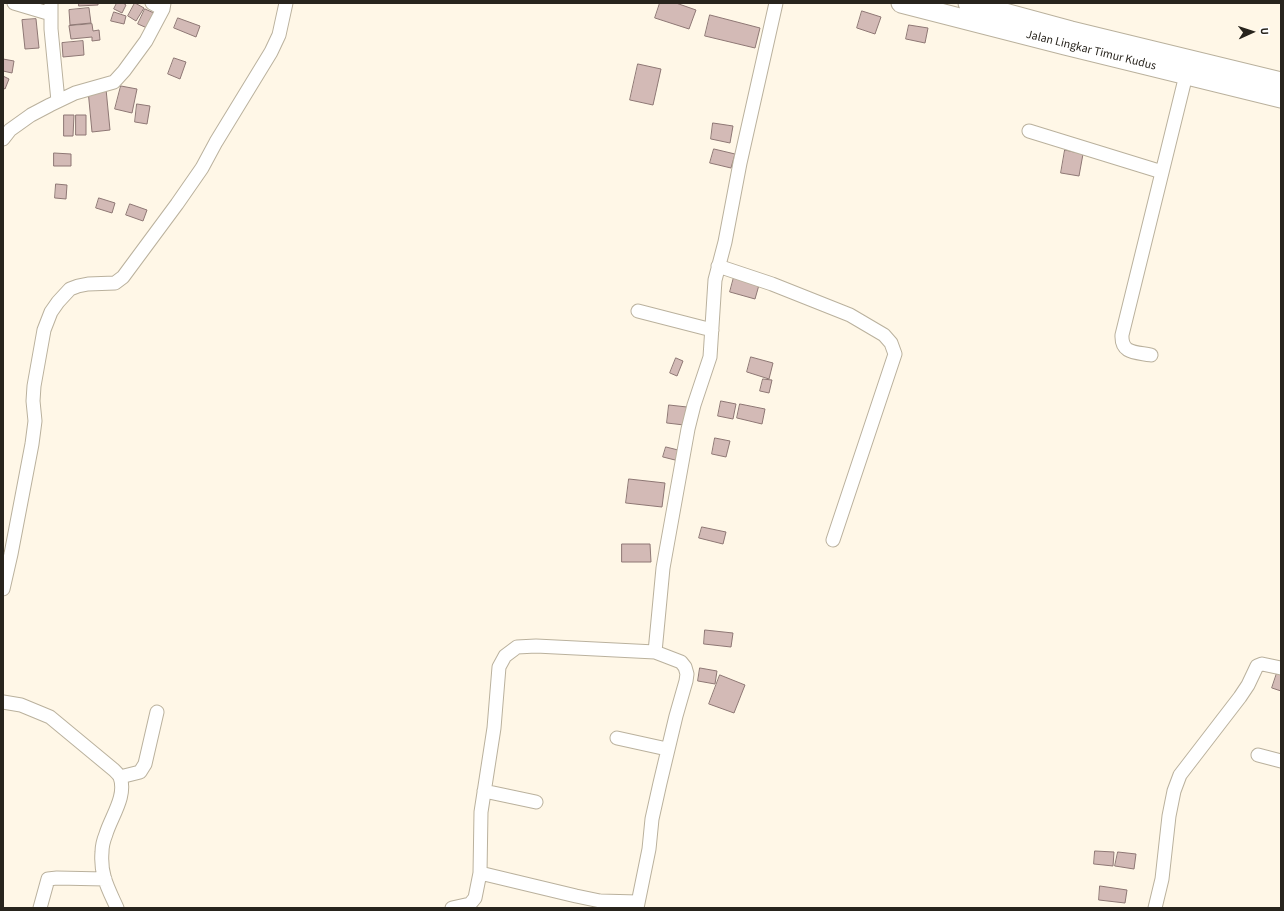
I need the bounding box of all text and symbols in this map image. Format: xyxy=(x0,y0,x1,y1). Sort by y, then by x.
north arrow xyxy=(1232,12,1272,52)
text: U xyxy=(1257,27,1272,35)
street label: Jalan Lingkar Timur Kudus xyxy=(1024,28,1158,74)

